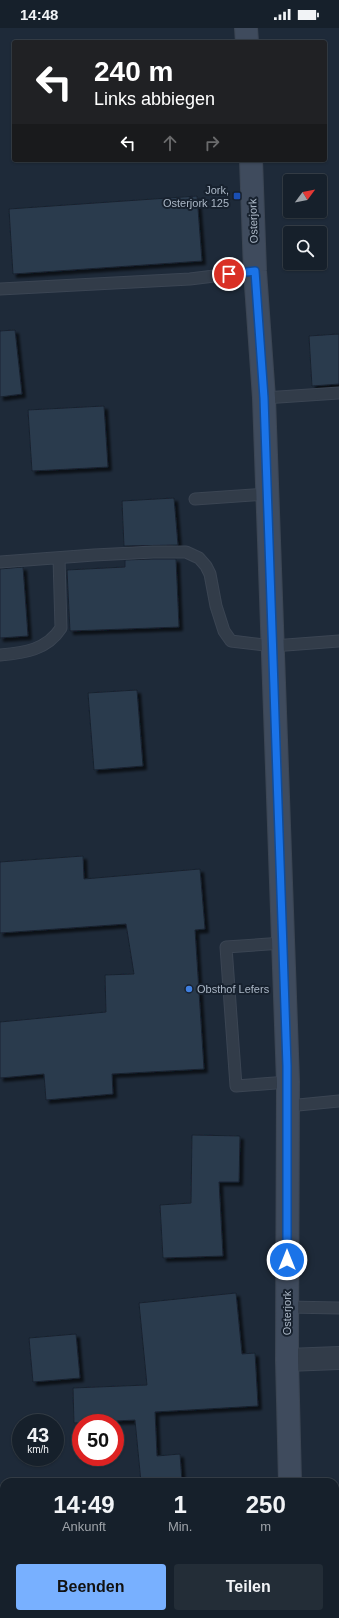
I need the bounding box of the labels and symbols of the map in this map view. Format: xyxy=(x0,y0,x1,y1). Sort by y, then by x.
north arrow xyxy=(283,174,327,218)
place label: Jork, Osterjork 125 xyxy=(163,184,229,209)
marker: Jork, Osterjork 125 xyxy=(232,191,242,201)
street label: Osterjork xyxy=(246,198,260,244)
pin xyxy=(212,257,246,291)
place label: Obsthof Lefers xyxy=(197,983,270,995)
marker: Obsthof Lefers xyxy=(184,984,194,994)
position arrow xyxy=(266,1239,308,1281)
street label: Osterjork xyxy=(281,1290,293,1335)
speed limit sign: 50 xyxy=(72,1414,124,1466)

